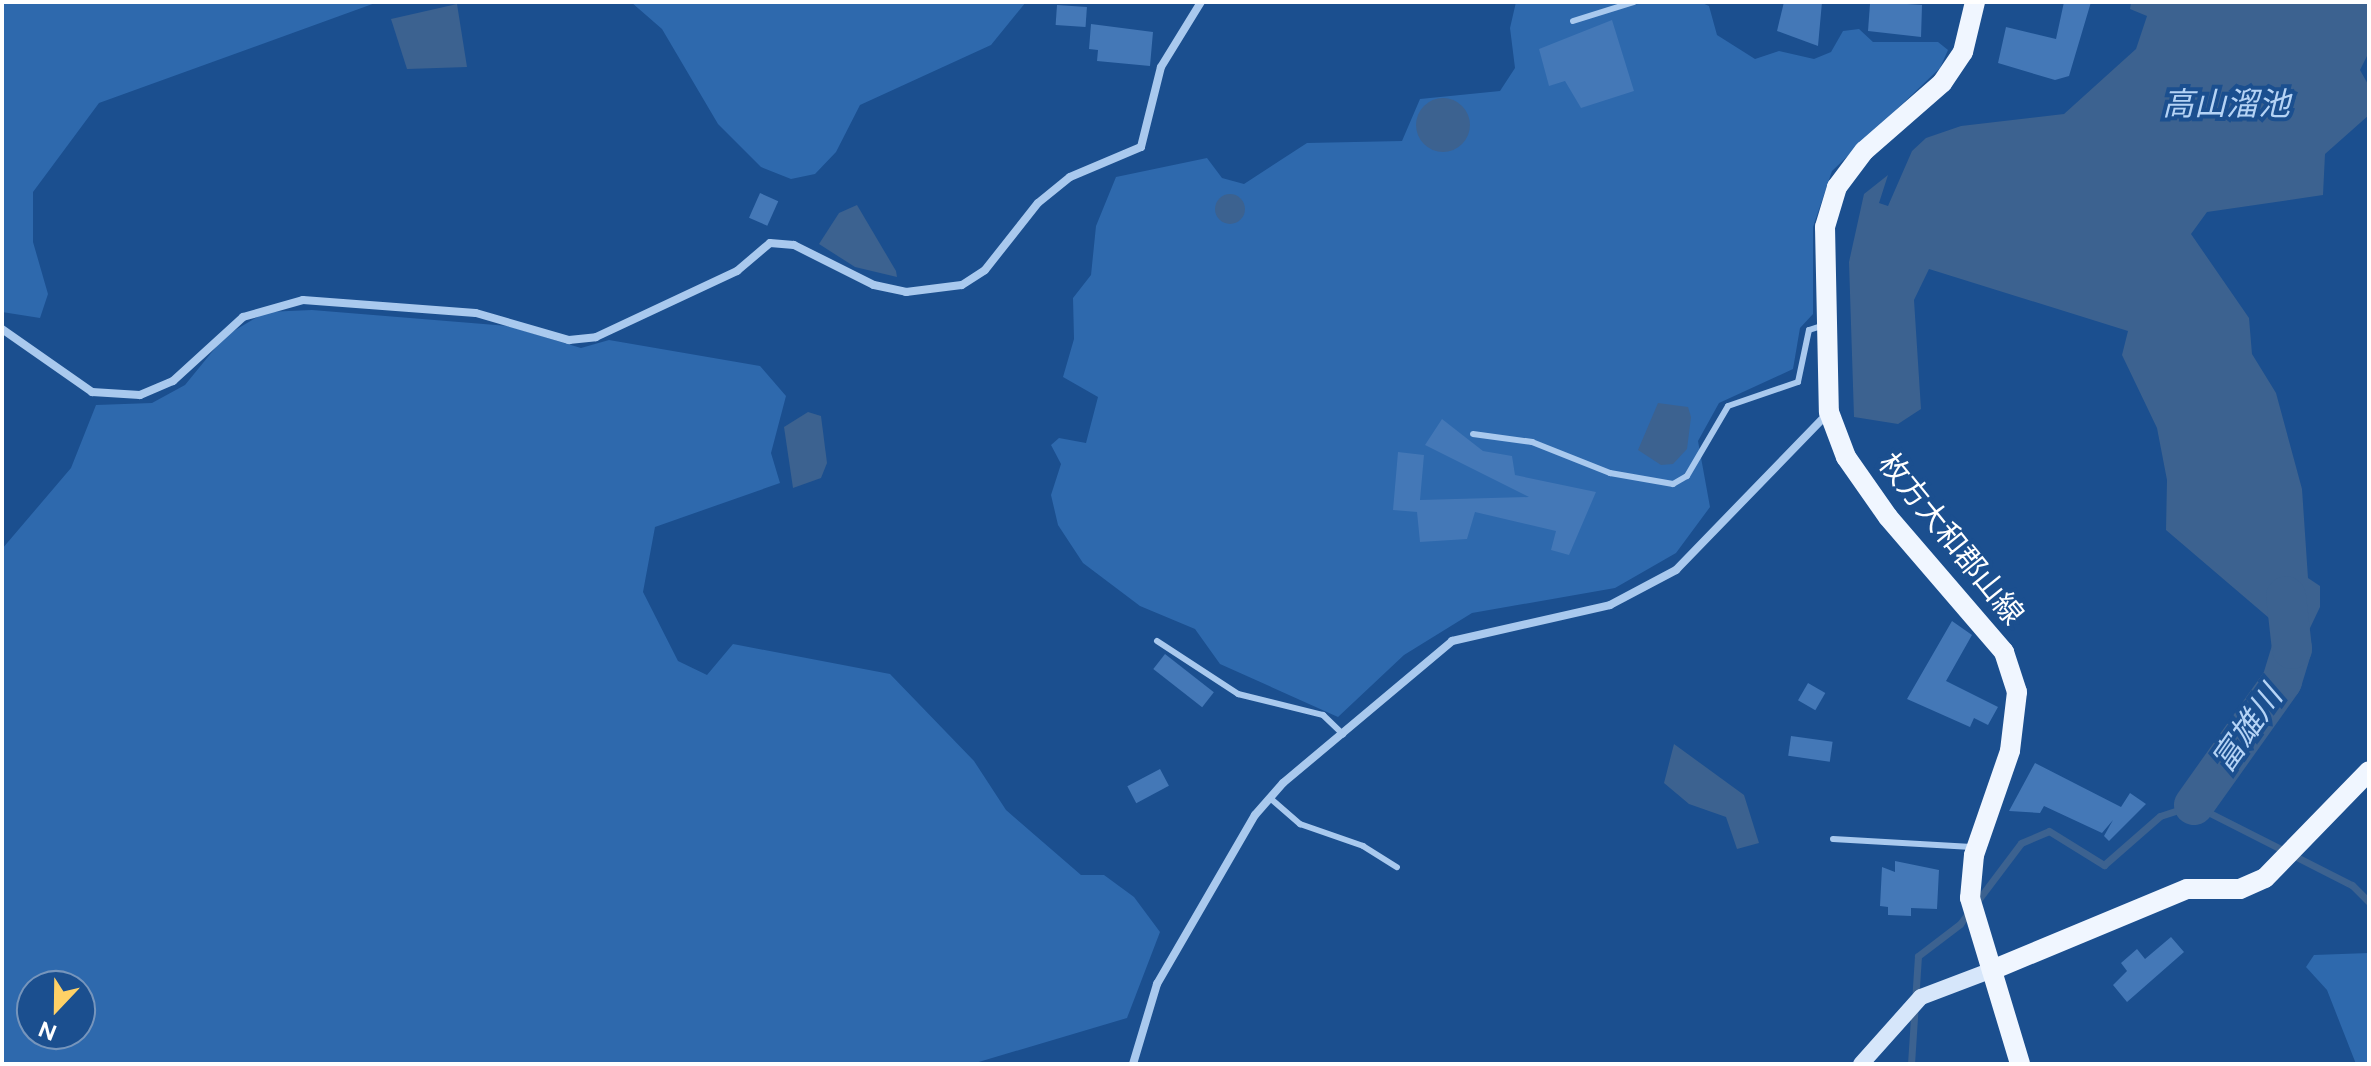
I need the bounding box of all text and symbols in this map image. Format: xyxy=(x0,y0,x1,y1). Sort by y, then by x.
water label: 高山溜池 xyxy=(2162,85,2290,123)
street label: 枚方大和郡山線 xyxy=(1871,446,2031,632)
water label: 富雄川 xyxy=(2204,679,2290,779)
north arrow xyxy=(16,970,96,1050)
text: N xyxy=(35,1015,61,1047)

